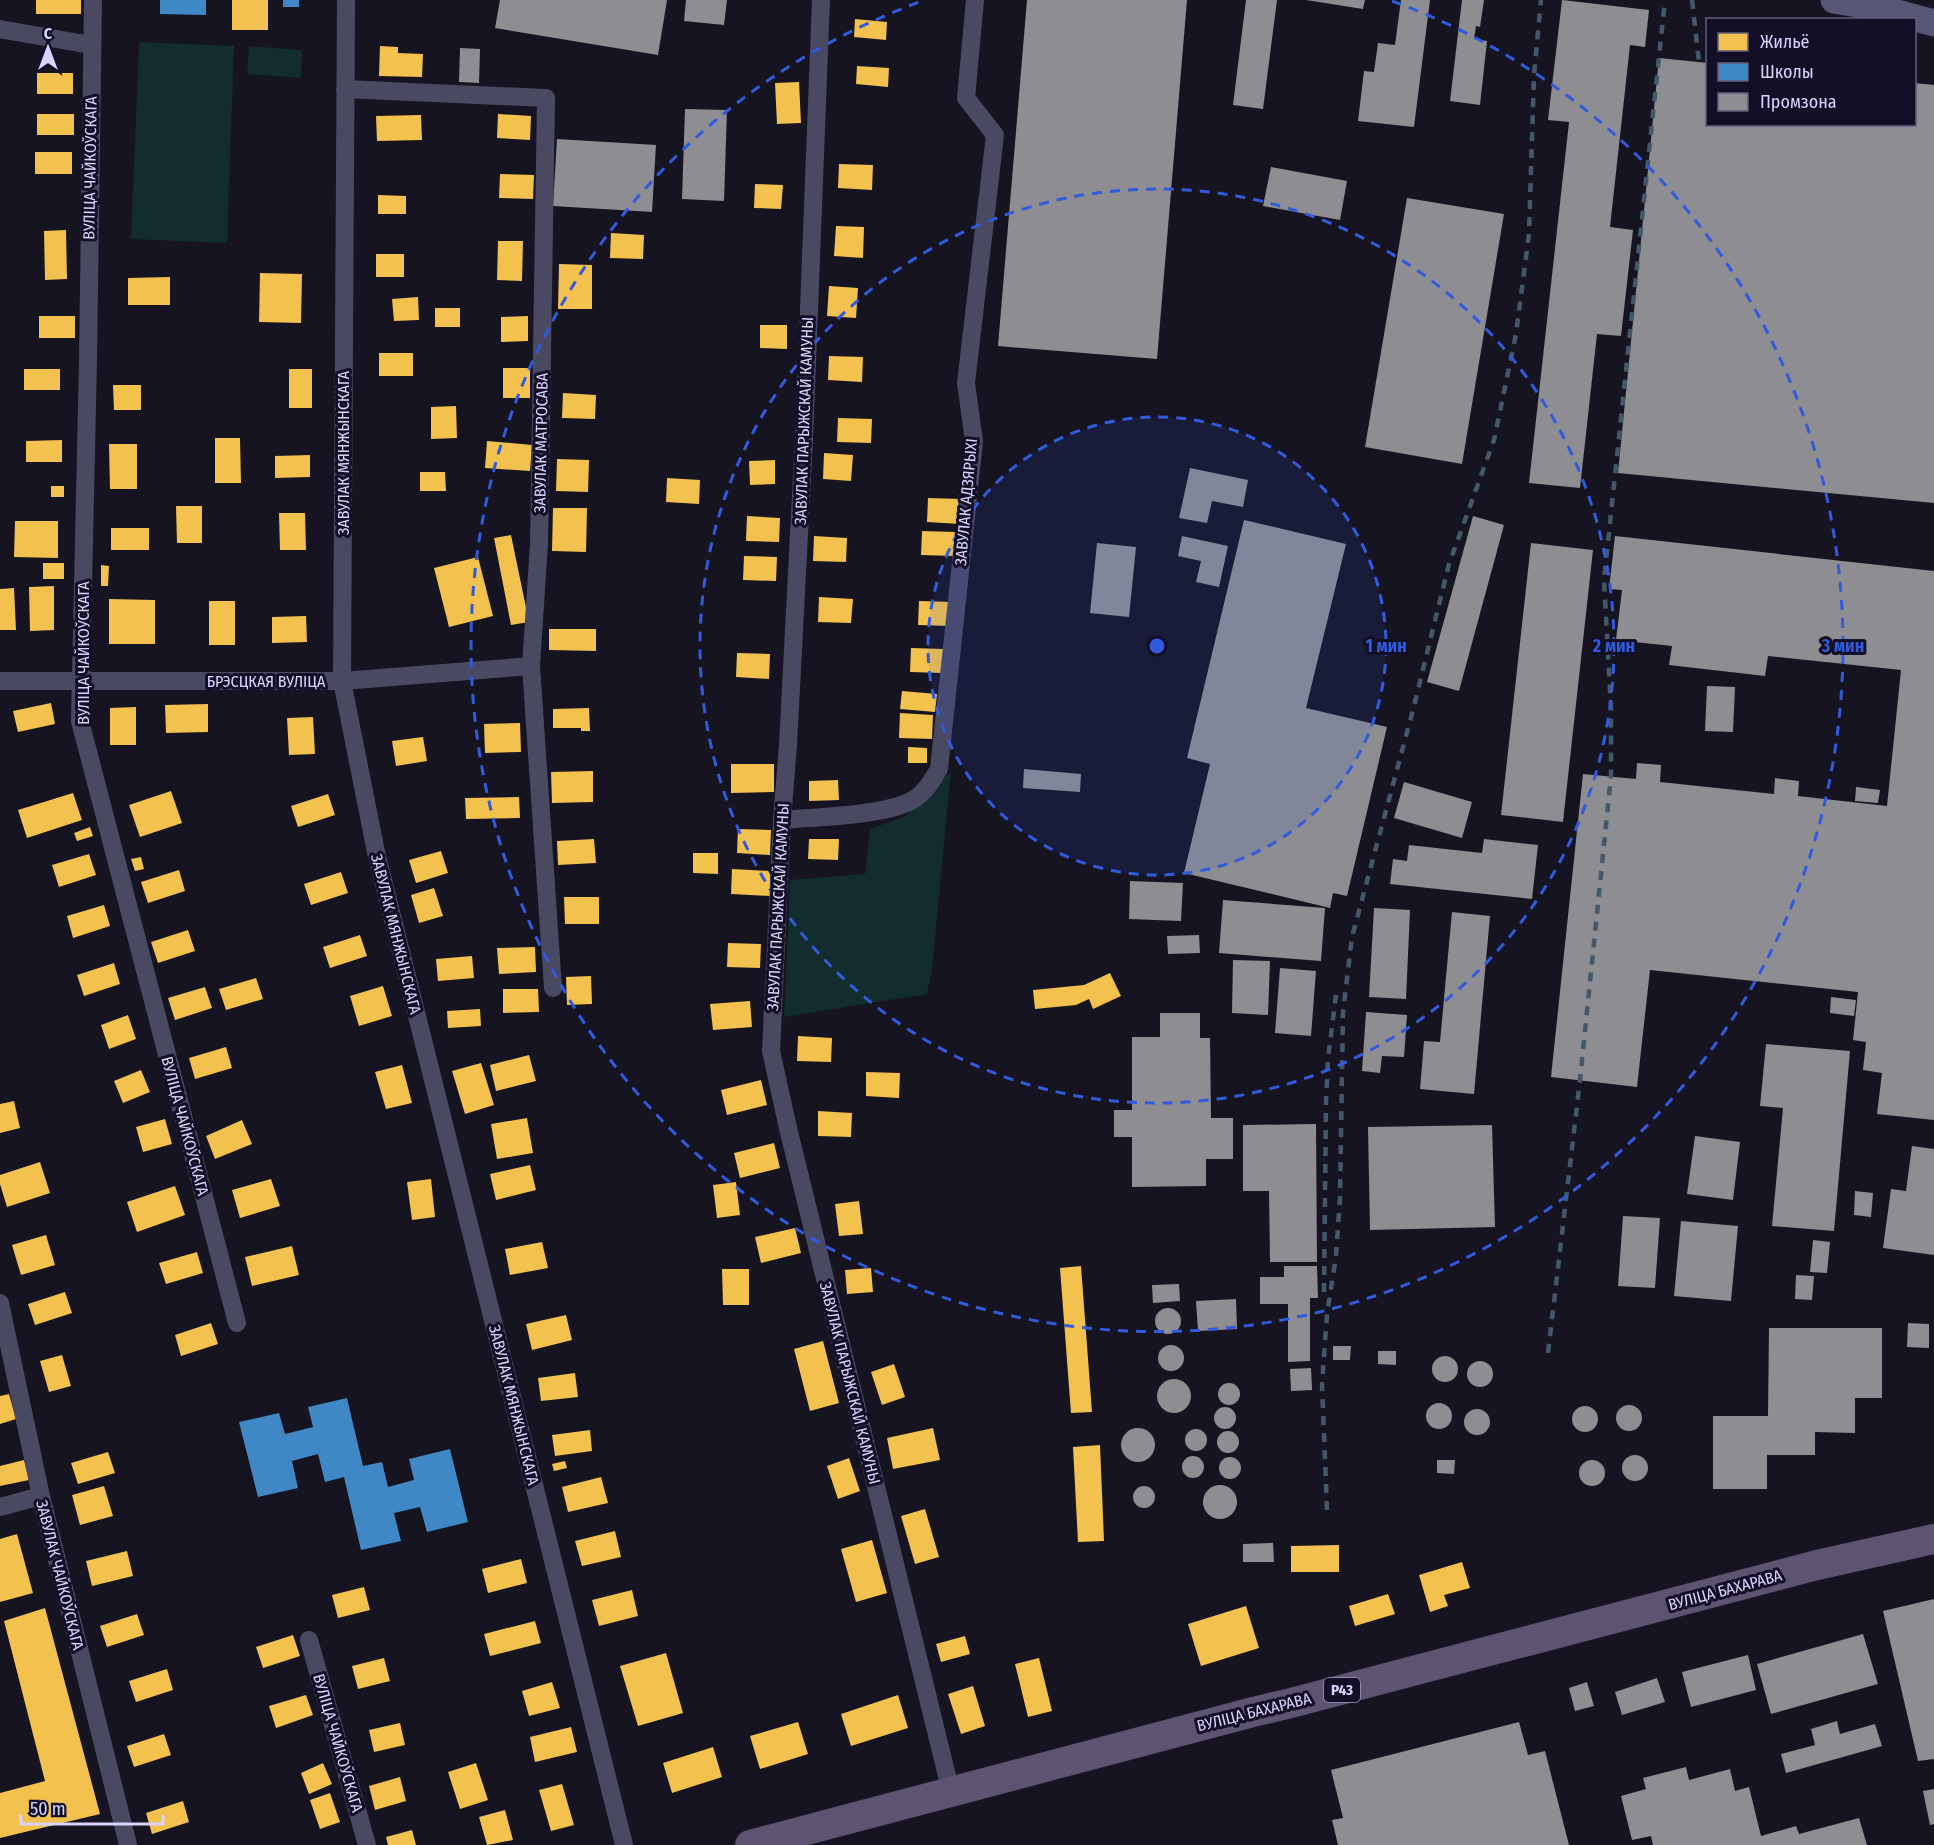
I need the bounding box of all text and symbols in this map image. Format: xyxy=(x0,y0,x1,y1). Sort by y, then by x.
north arrow xyxy=(18,18,78,78)
legend xyxy=(1706,18,1916,126)
text: С xyxy=(44,24,53,43)
text: Жильё xyxy=(1760,31,1810,53)
text: Школы xyxy=(1760,61,1814,83)
text: Промзона xyxy=(1760,91,1837,113)
street label: ВУЛІЦА ЧАЙКОЎСКАГА xyxy=(79,96,101,240)
street label: ЗАВУЛАК ПАРЫЖСКАЙ КАМУНЫ xyxy=(791,317,817,525)
street label: ЗАВУЛАК МЯНЖЫНСКАГА xyxy=(334,370,353,535)
street label: ЗАВУЛАК МАТРОСАВА xyxy=(530,372,552,513)
street label: ЗАВУЛАК АДЗЯРЫХІ xyxy=(951,438,981,566)
street label: ВУЛІЦА ЧАЙКОЎСКАГА xyxy=(74,581,93,725)
text: 1 мин xyxy=(1365,635,1407,657)
text: 2 мин xyxy=(1592,635,1635,657)
text: 3 мин xyxy=(1821,635,1864,657)
centre of rings xyxy=(1147,636,1167,656)
street label: БРЭСЦКАЯ ВУЛІЦА xyxy=(207,672,326,691)
street label: ЗАВУЛАК ПАРЫЖСКАЙ КАМУНЫ xyxy=(763,803,793,1011)
street label: ЗАВУЛАК МЯНЖЫНСКАГА xyxy=(367,852,425,1017)
street label: ВУЛІЦА ЧАЙКОЎСКАГА xyxy=(157,1054,213,1198)
street label: ЗАВУЛАК ПАРЫЖСКАЙ КАМУНЫ xyxy=(816,1280,884,1486)
street label: ЗАВУЛАК МЯНЖЫНСКАГА xyxy=(485,1323,543,1488)
street label: ЗАВУЛАК ЧАЙКОЎСКАГА xyxy=(32,1498,88,1653)
street label: ВУЛІЦА БАХАРАВА xyxy=(1666,1566,1785,1614)
street label: ВУЛІЦА ЧАЙКОЎСКАГА xyxy=(309,1672,367,1815)
road number: Р43 xyxy=(1324,1678,1360,1702)
street label: ВУЛІЦА БАХАРАВА xyxy=(1195,1688,1314,1735)
scale bar xyxy=(21,1788,164,1826)
text: 50 m xyxy=(30,1798,66,1820)

